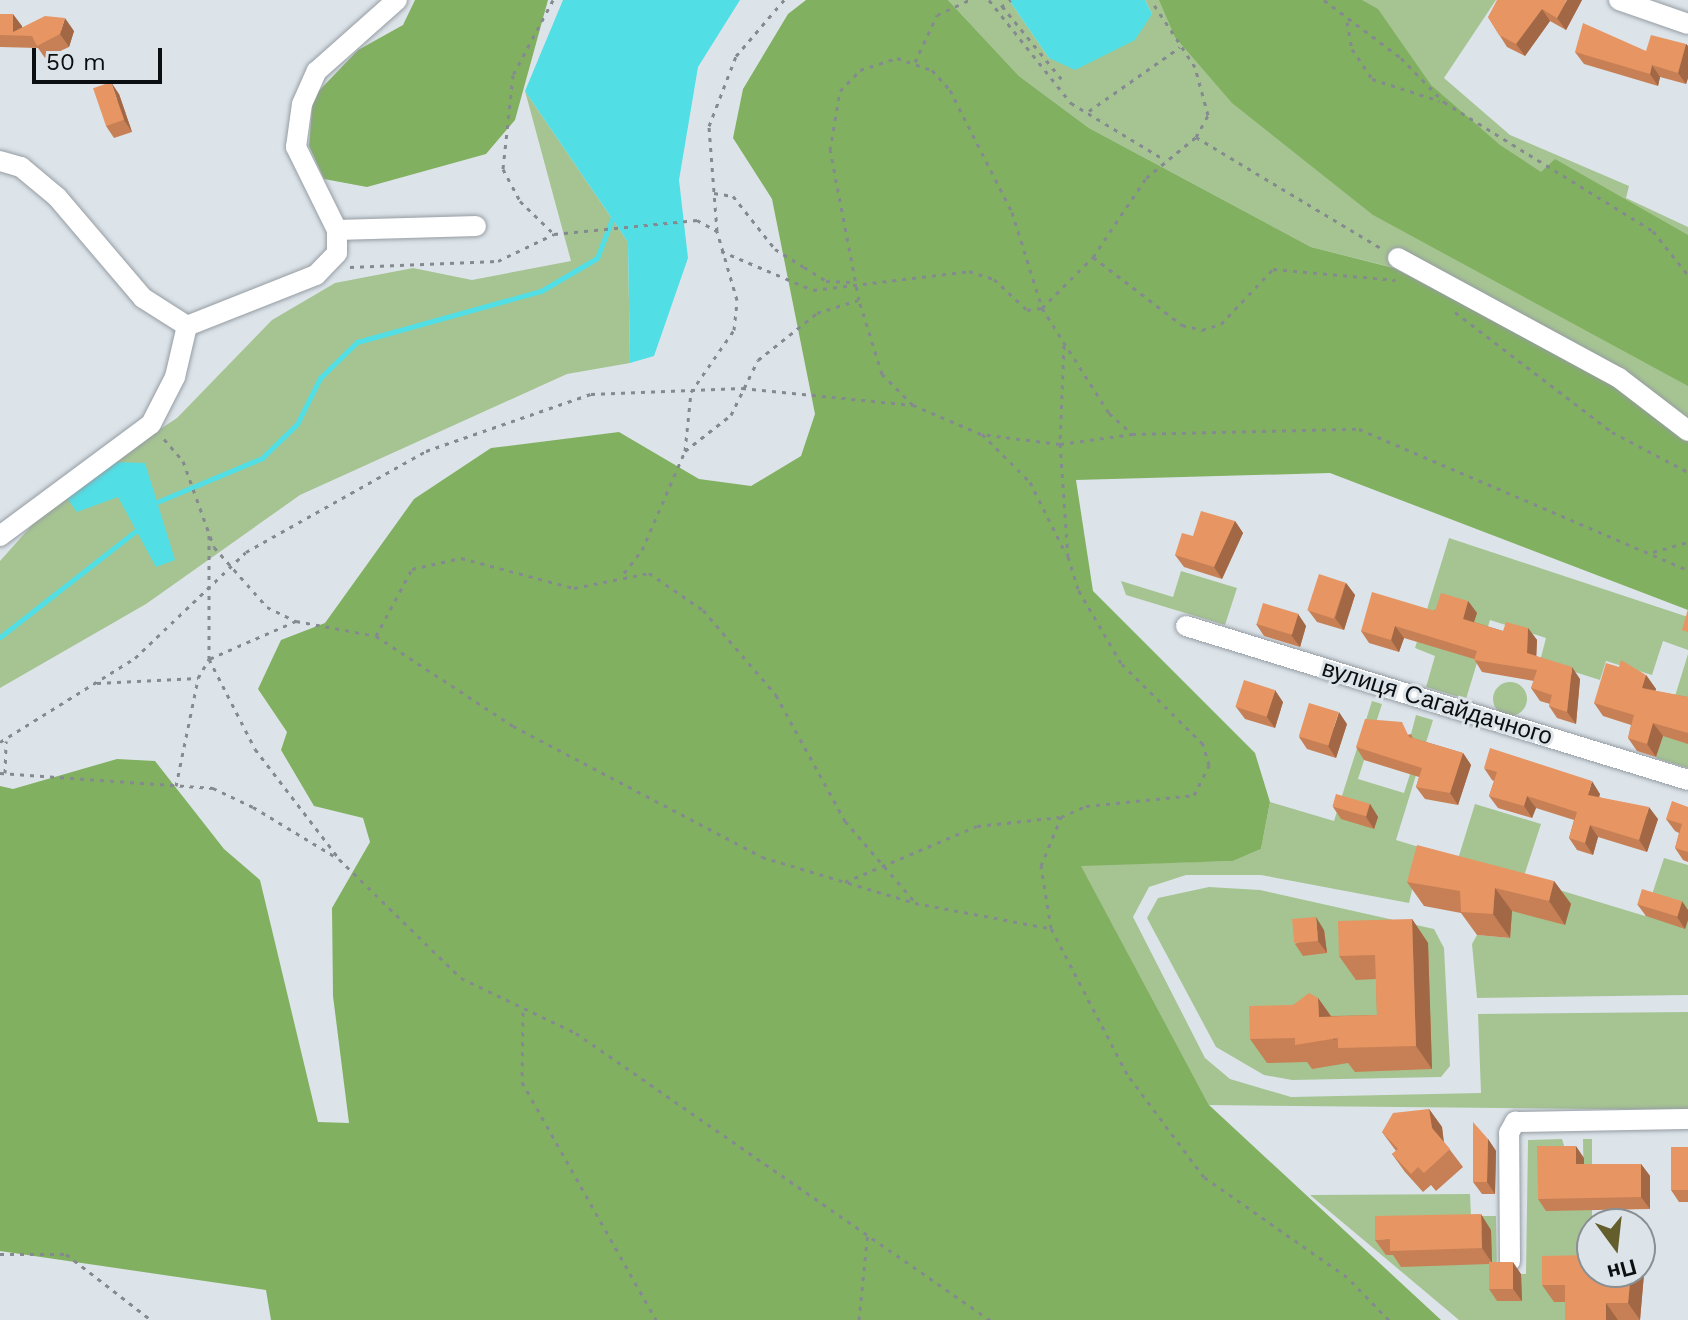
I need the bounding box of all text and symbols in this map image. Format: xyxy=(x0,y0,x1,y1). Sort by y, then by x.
scale bar xyxy=(36,32,166,82)
text: 50 m xyxy=(46,48,106,76)
street label: вулиця Сагайдачного xyxy=(1318,654,1556,752)
north arrow xyxy=(1576,1208,1656,1288)
text: Пн xyxy=(1605,1254,1639,1286)

